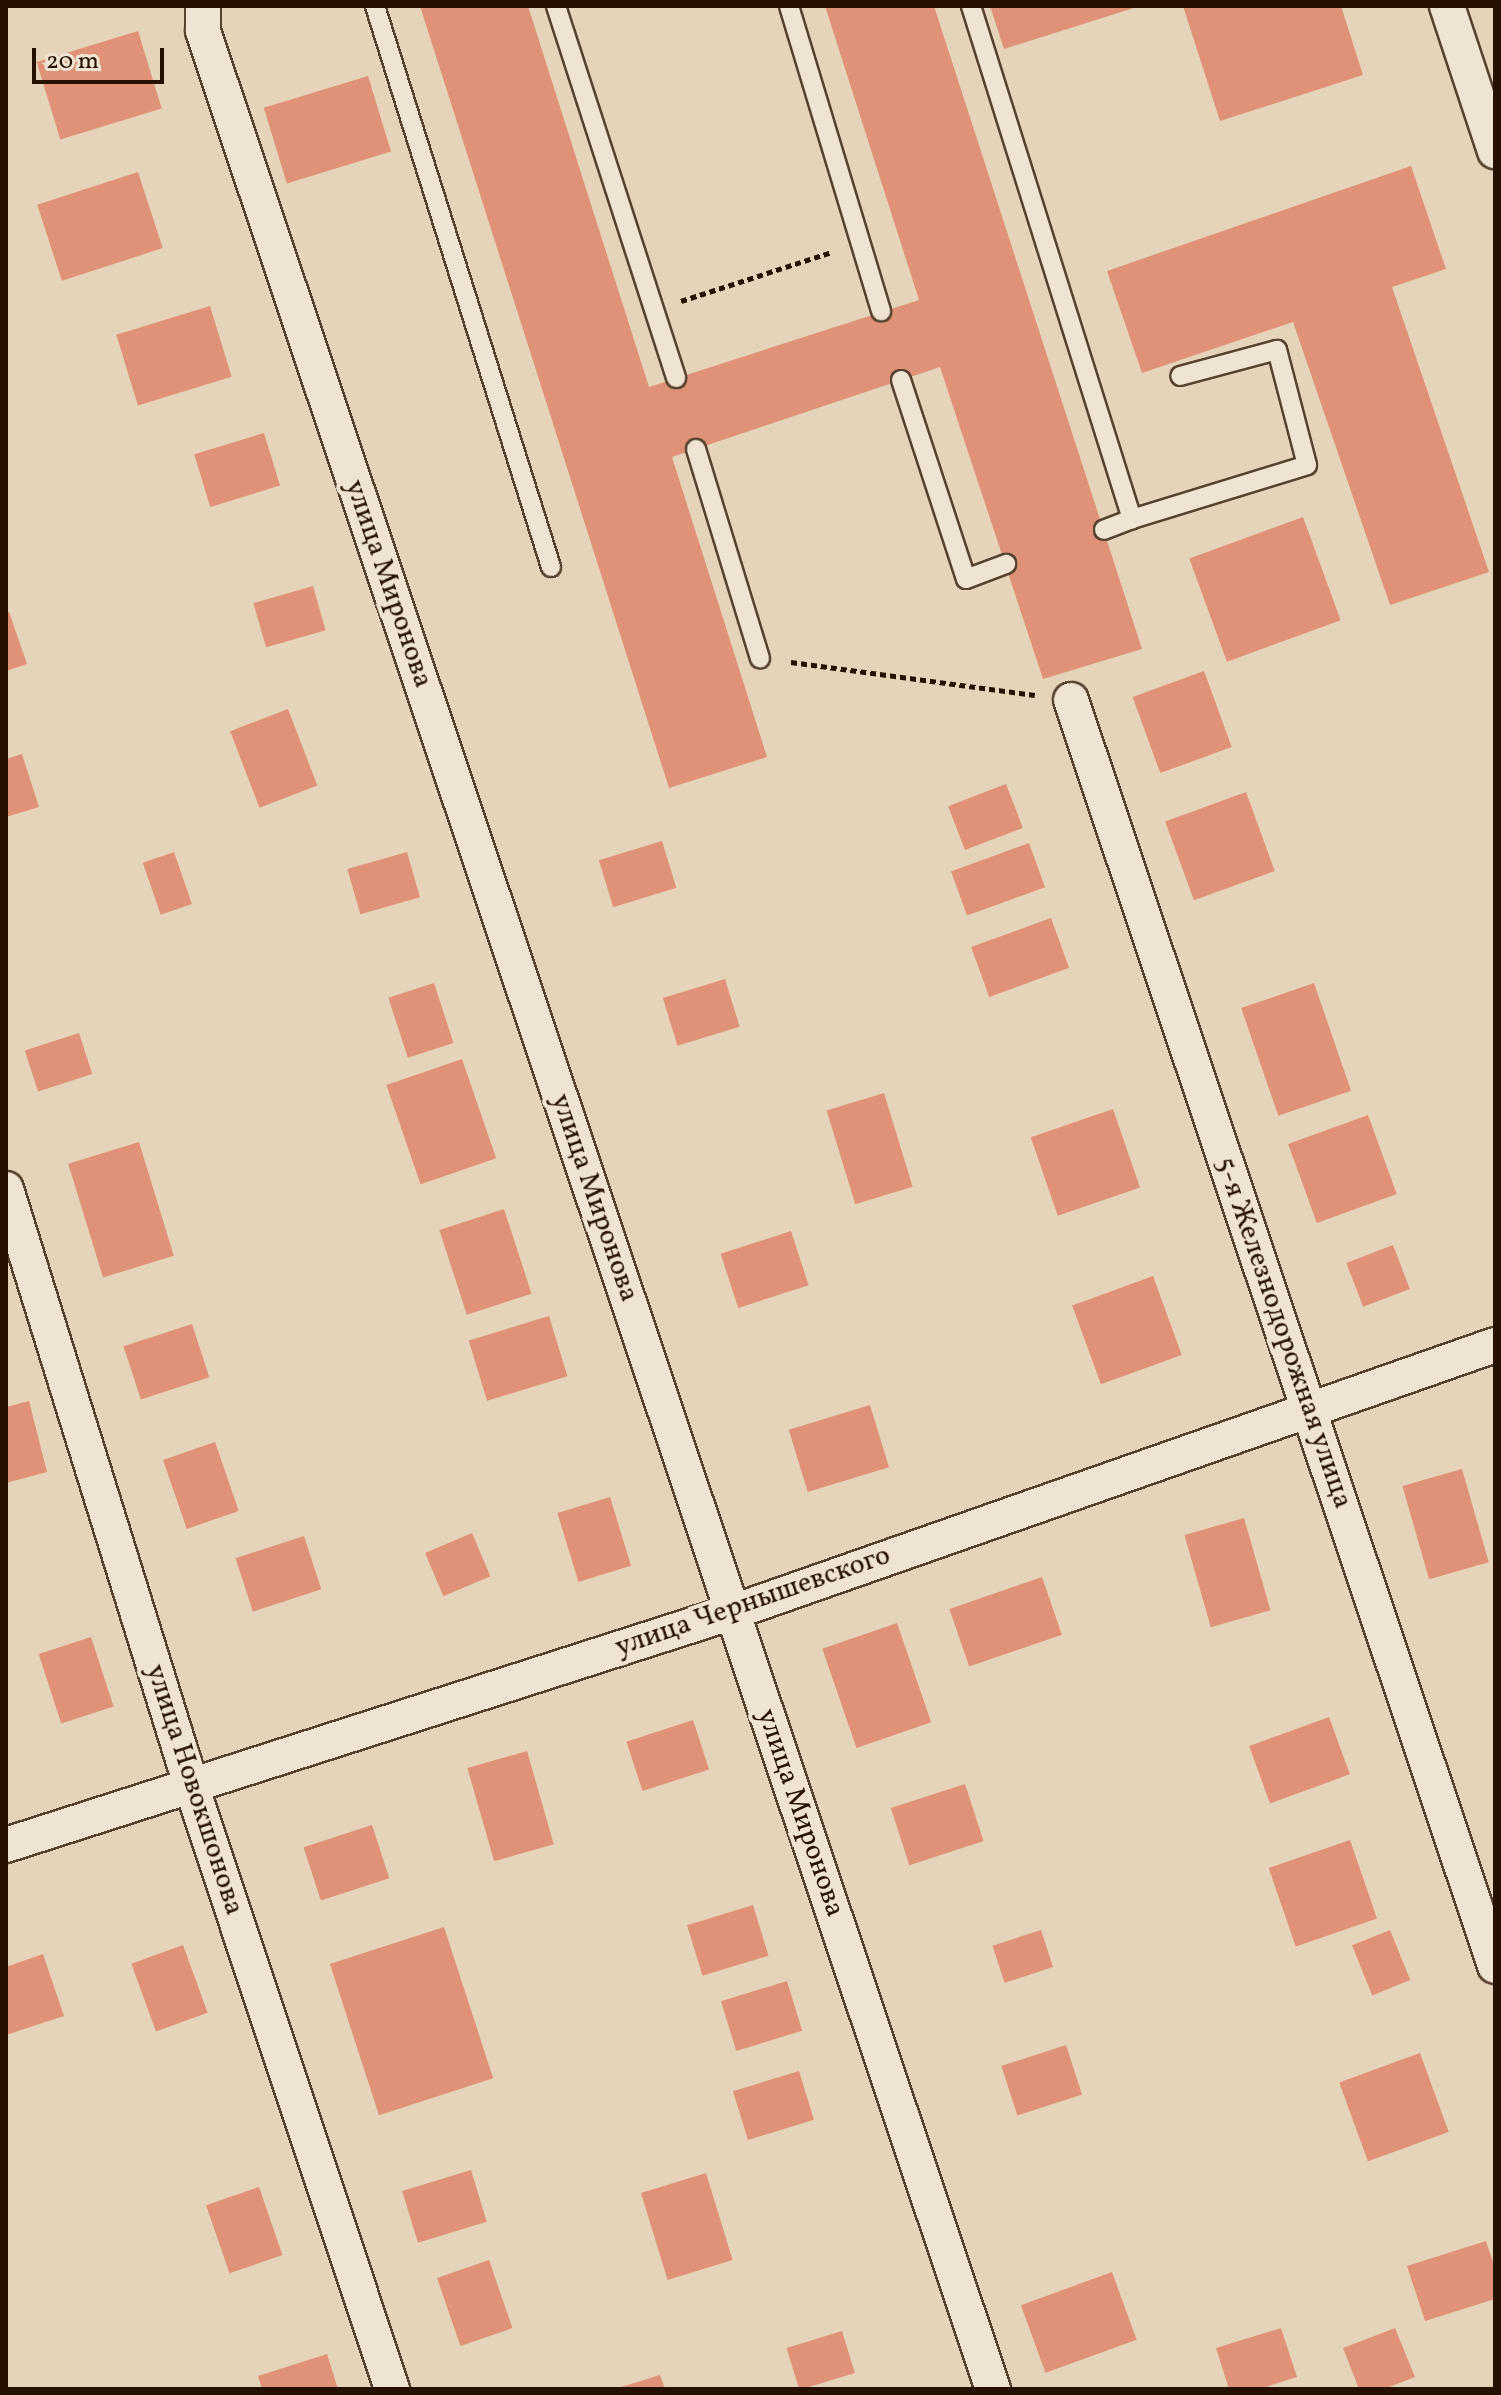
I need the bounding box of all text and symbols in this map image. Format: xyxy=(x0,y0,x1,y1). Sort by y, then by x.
scale bar xyxy=(36,32,168,82)
text: 20 m xyxy=(46,45,99,79)
street label: улица Миронова xyxy=(337,476,439,692)
street label: улица Миронова xyxy=(543,1090,645,1306)
street label: 5-я Железнодорожная улица xyxy=(1207,1153,1359,1513)
street label: улица Чернышевского xyxy=(611,1539,895,1665)
street label: улица Новокшонова xyxy=(138,1660,250,1920)
street label: улица Миронова xyxy=(749,1705,851,1921)

